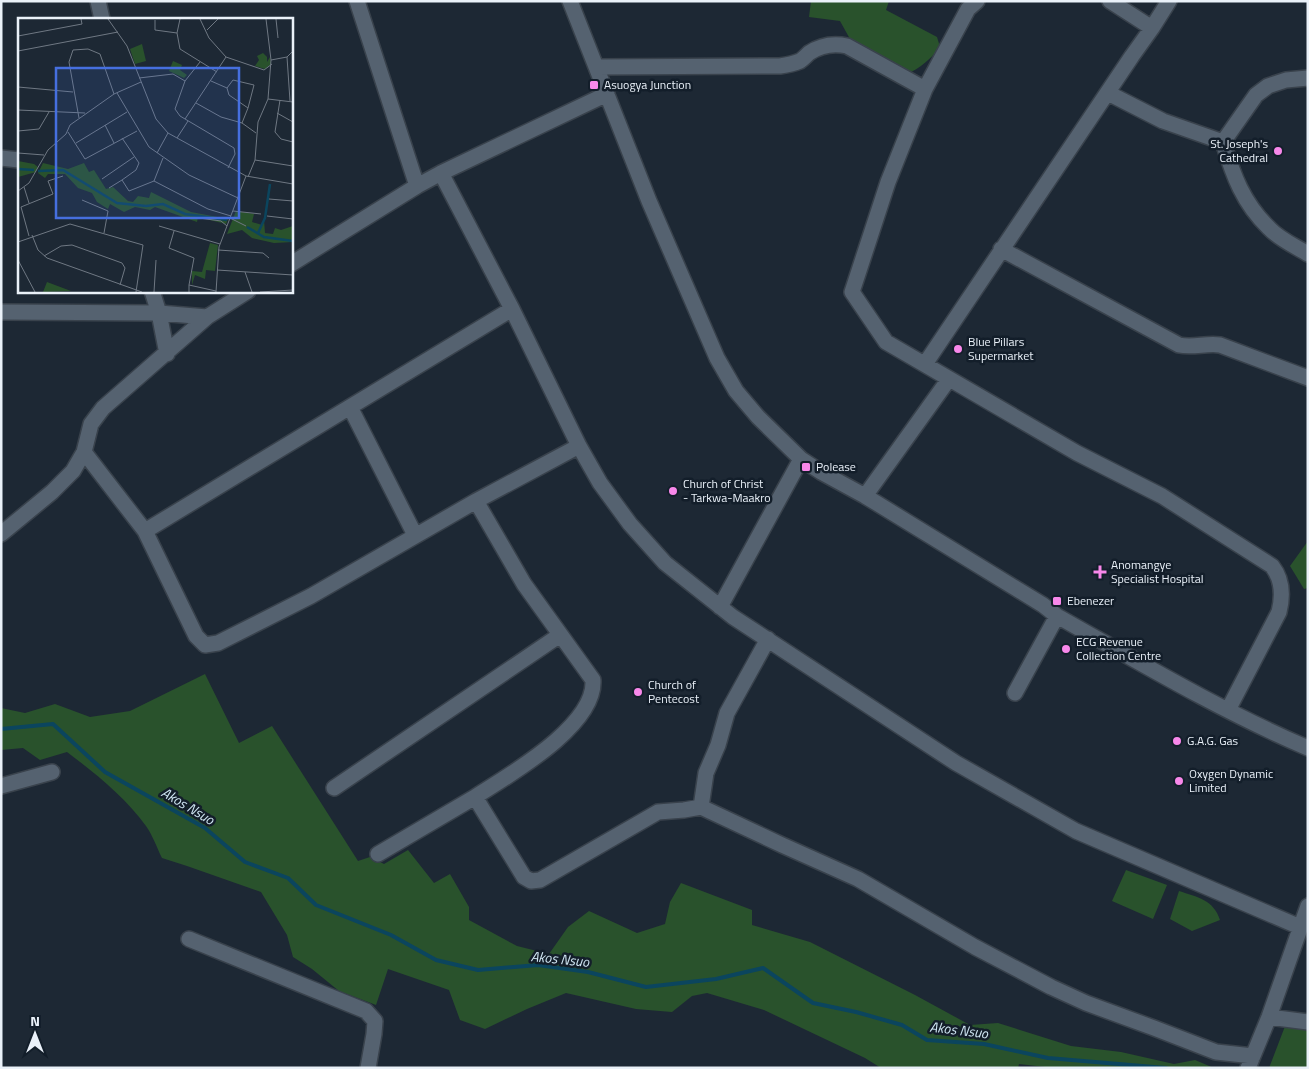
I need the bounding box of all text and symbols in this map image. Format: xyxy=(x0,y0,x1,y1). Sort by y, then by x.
inset map xyxy=(18,18,292,292)
place label: Asuogya Junction xyxy=(604,75,691,94)
marker: Asuogya Junction xyxy=(588,79,600,91)
place label: St. Joseph's Cathedral xyxy=(1210,134,1268,167)
marker: St. Joseph's Cathedral xyxy=(1272,145,1284,157)
place label: Blue Pillars Supermarket xyxy=(968,332,1034,365)
marker: Blue Pillars Supermarket xyxy=(952,343,964,355)
place label: Polease xyxy=(816,457,856,476)
marker: Polease xyxy=(800,461,812,473)
place label: Church of Christ - Tarkwa-Maakro xyxy=(683,474,771,507)
marker: Church of Christ - Tarkwa-Maakro xyxy=(667,485,679,497)
place label: Anomangye Specialist Hospital xyxy=(1111,555,1204,588)
marker: Anomangye Specialist Hospital xyxy=(1093,565,1107,579)
place label: Ebenezer xyxy=(1067,591,1114,610)
marker: Ebenezer xyxy=(1051,595,1063,607)
place label: ECG Revenue Collection Centre xyxy=(1076,632,1161,665)
marker: ECG Revenue Collection Centre xyxy=(1060,643,1072,655)
place label: Church of Pentecost xyxy=(648,675,700,708)
marker: Church of Pentecost xyxy=(632,686,644,698)
place label: G.A.G. Gas xyxy=(1187,731,1239,750)
marker: G.A.G. Gas xyxy=(1171,735,1183,747)
place label: Oxygen Dynamic Limited xyxy=(1189,764,1273,797)
marker: Oxygen Dynamic Limited xyxy=(1173,775,1185,787)
water label: Akos Nsuo xyxy=(158,782,220,830)
water label: Akos Nsuo xyxy=(530,945,591,972)
north arrow xyxy=(10,1009,60,1059)
text: N xyxy=(30,1010,40,1031)
water label: Akos Nsuo xyxy=(929,1016,990,1044)

